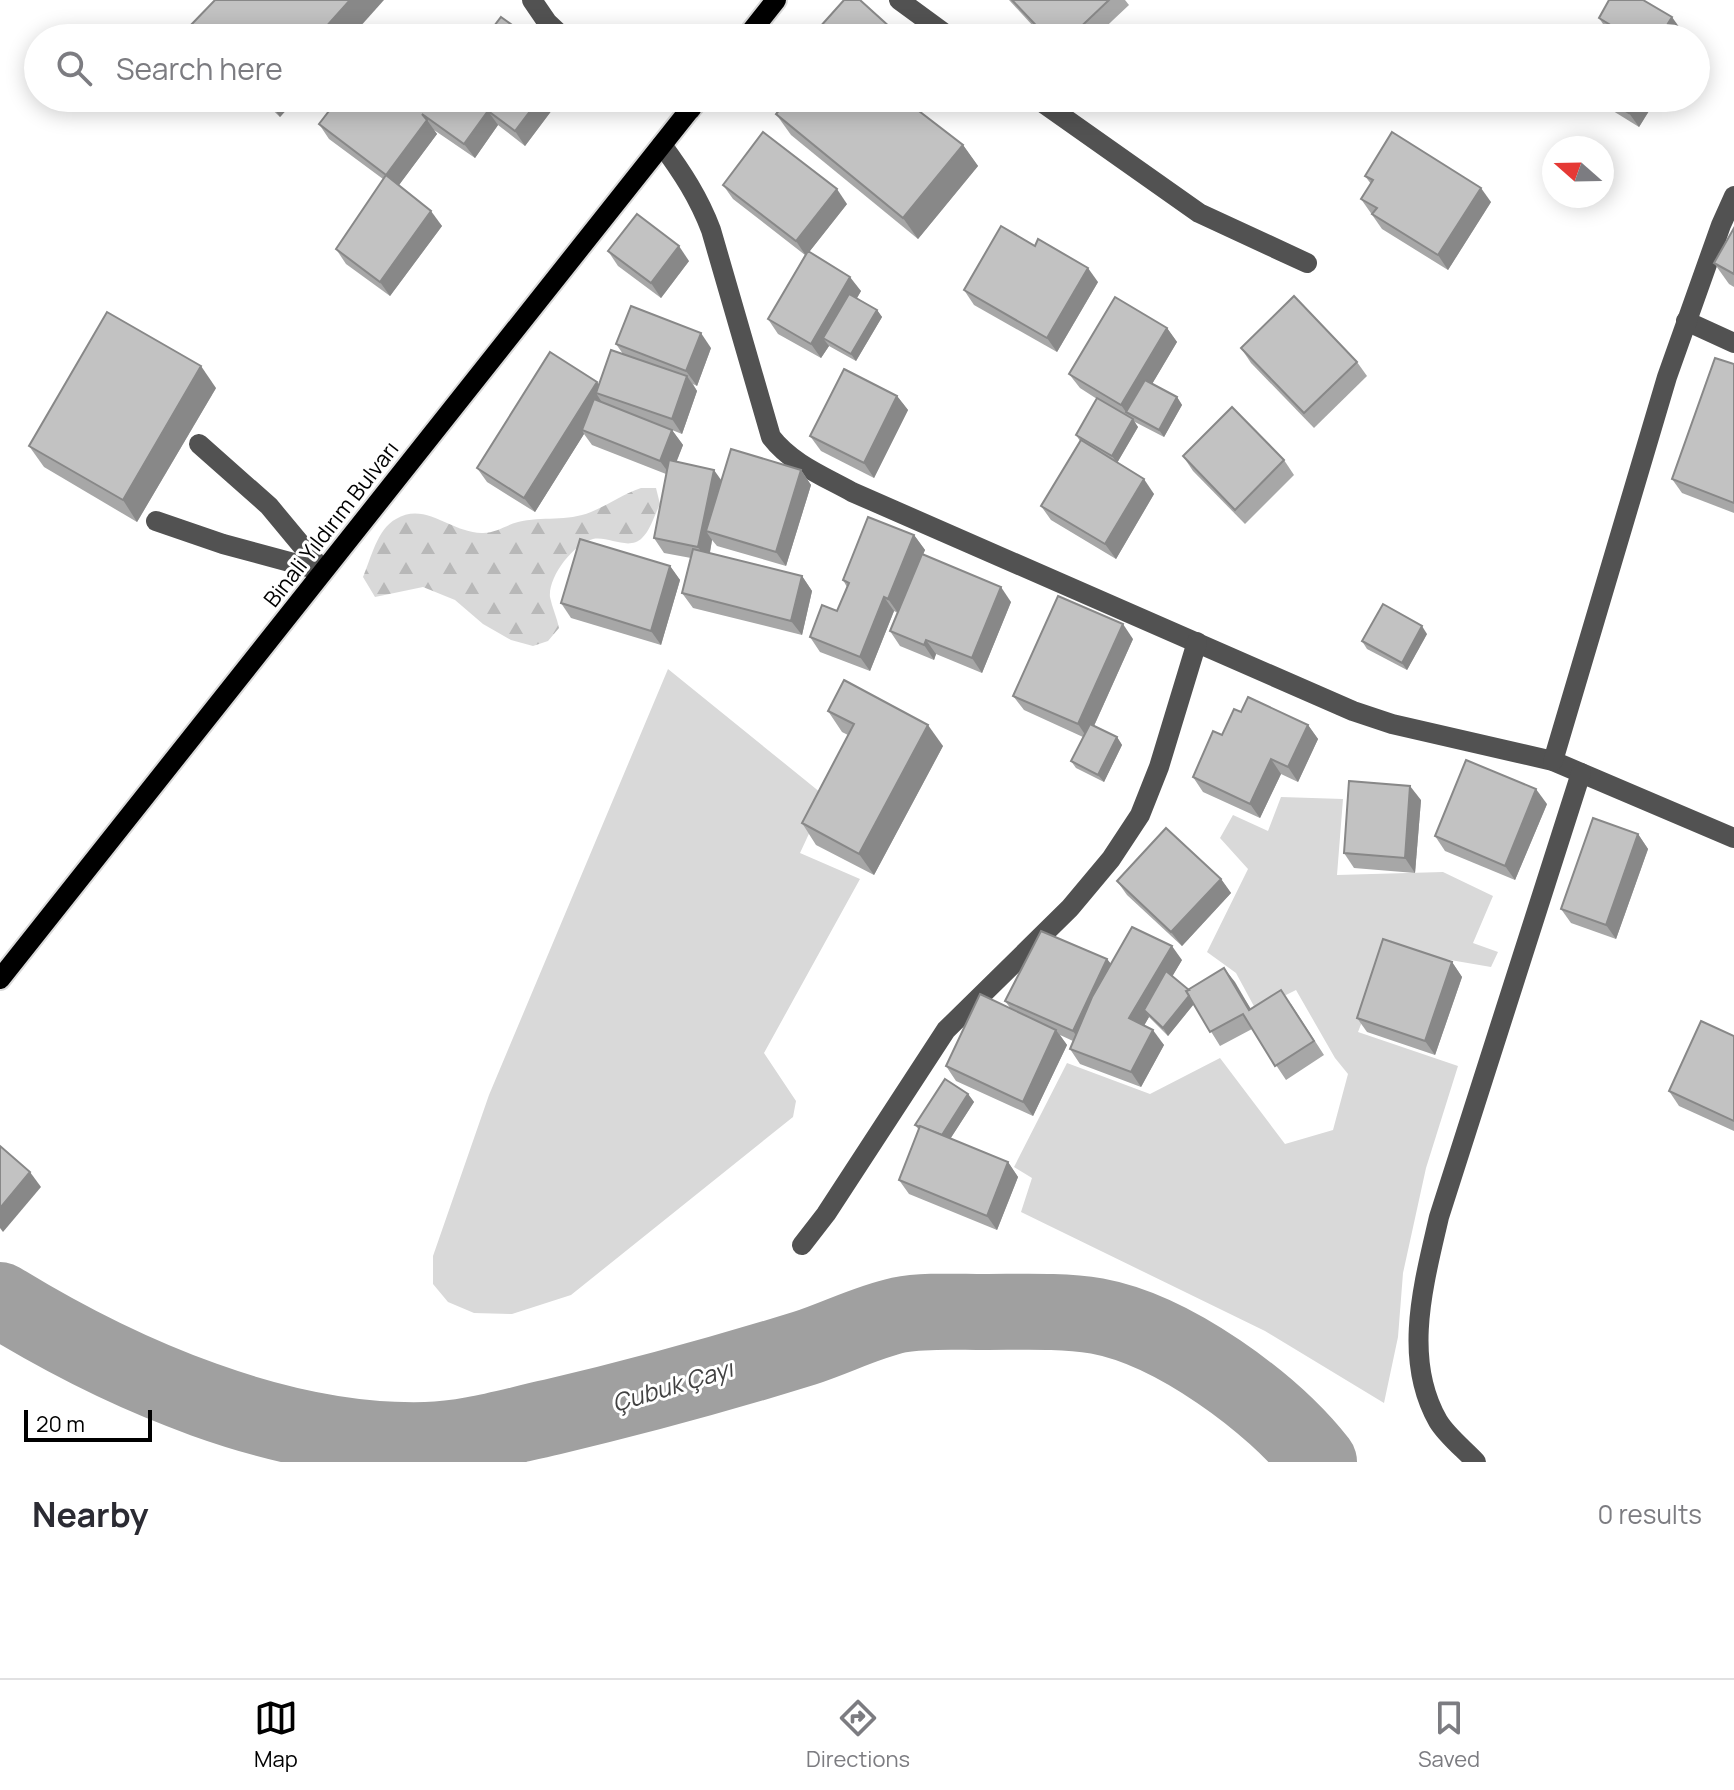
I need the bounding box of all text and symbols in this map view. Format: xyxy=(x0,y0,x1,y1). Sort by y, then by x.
search box xyxy=(24,24,1710,112)
icon: search xyxy=(52,46,96,90)
text: Search here xyxy=(116,48,283,89)
north arrow xyxy=(1542,136,1614,208)
street label: Binali Yıldırım Bulvarı xyxy=(257,435,405,613)
water label: Çubuk Çayı xyxy=(608,1351,738,1419)
scale bar xyxy=(24,1406,152,1442)
text: 20 m xyxy=(36,1409,85,1439)
text: Nearby xyxy=(32,1491,148,1537)
text: 0 results xyxy=(1597,1496,1702,1532)
tab: Map xyxy=(254,1696,298,1774)
tab: Directions xyxy=(806,1696,910,1774)
tab: Saved xyxy=(1418,1696,1480,1774)

